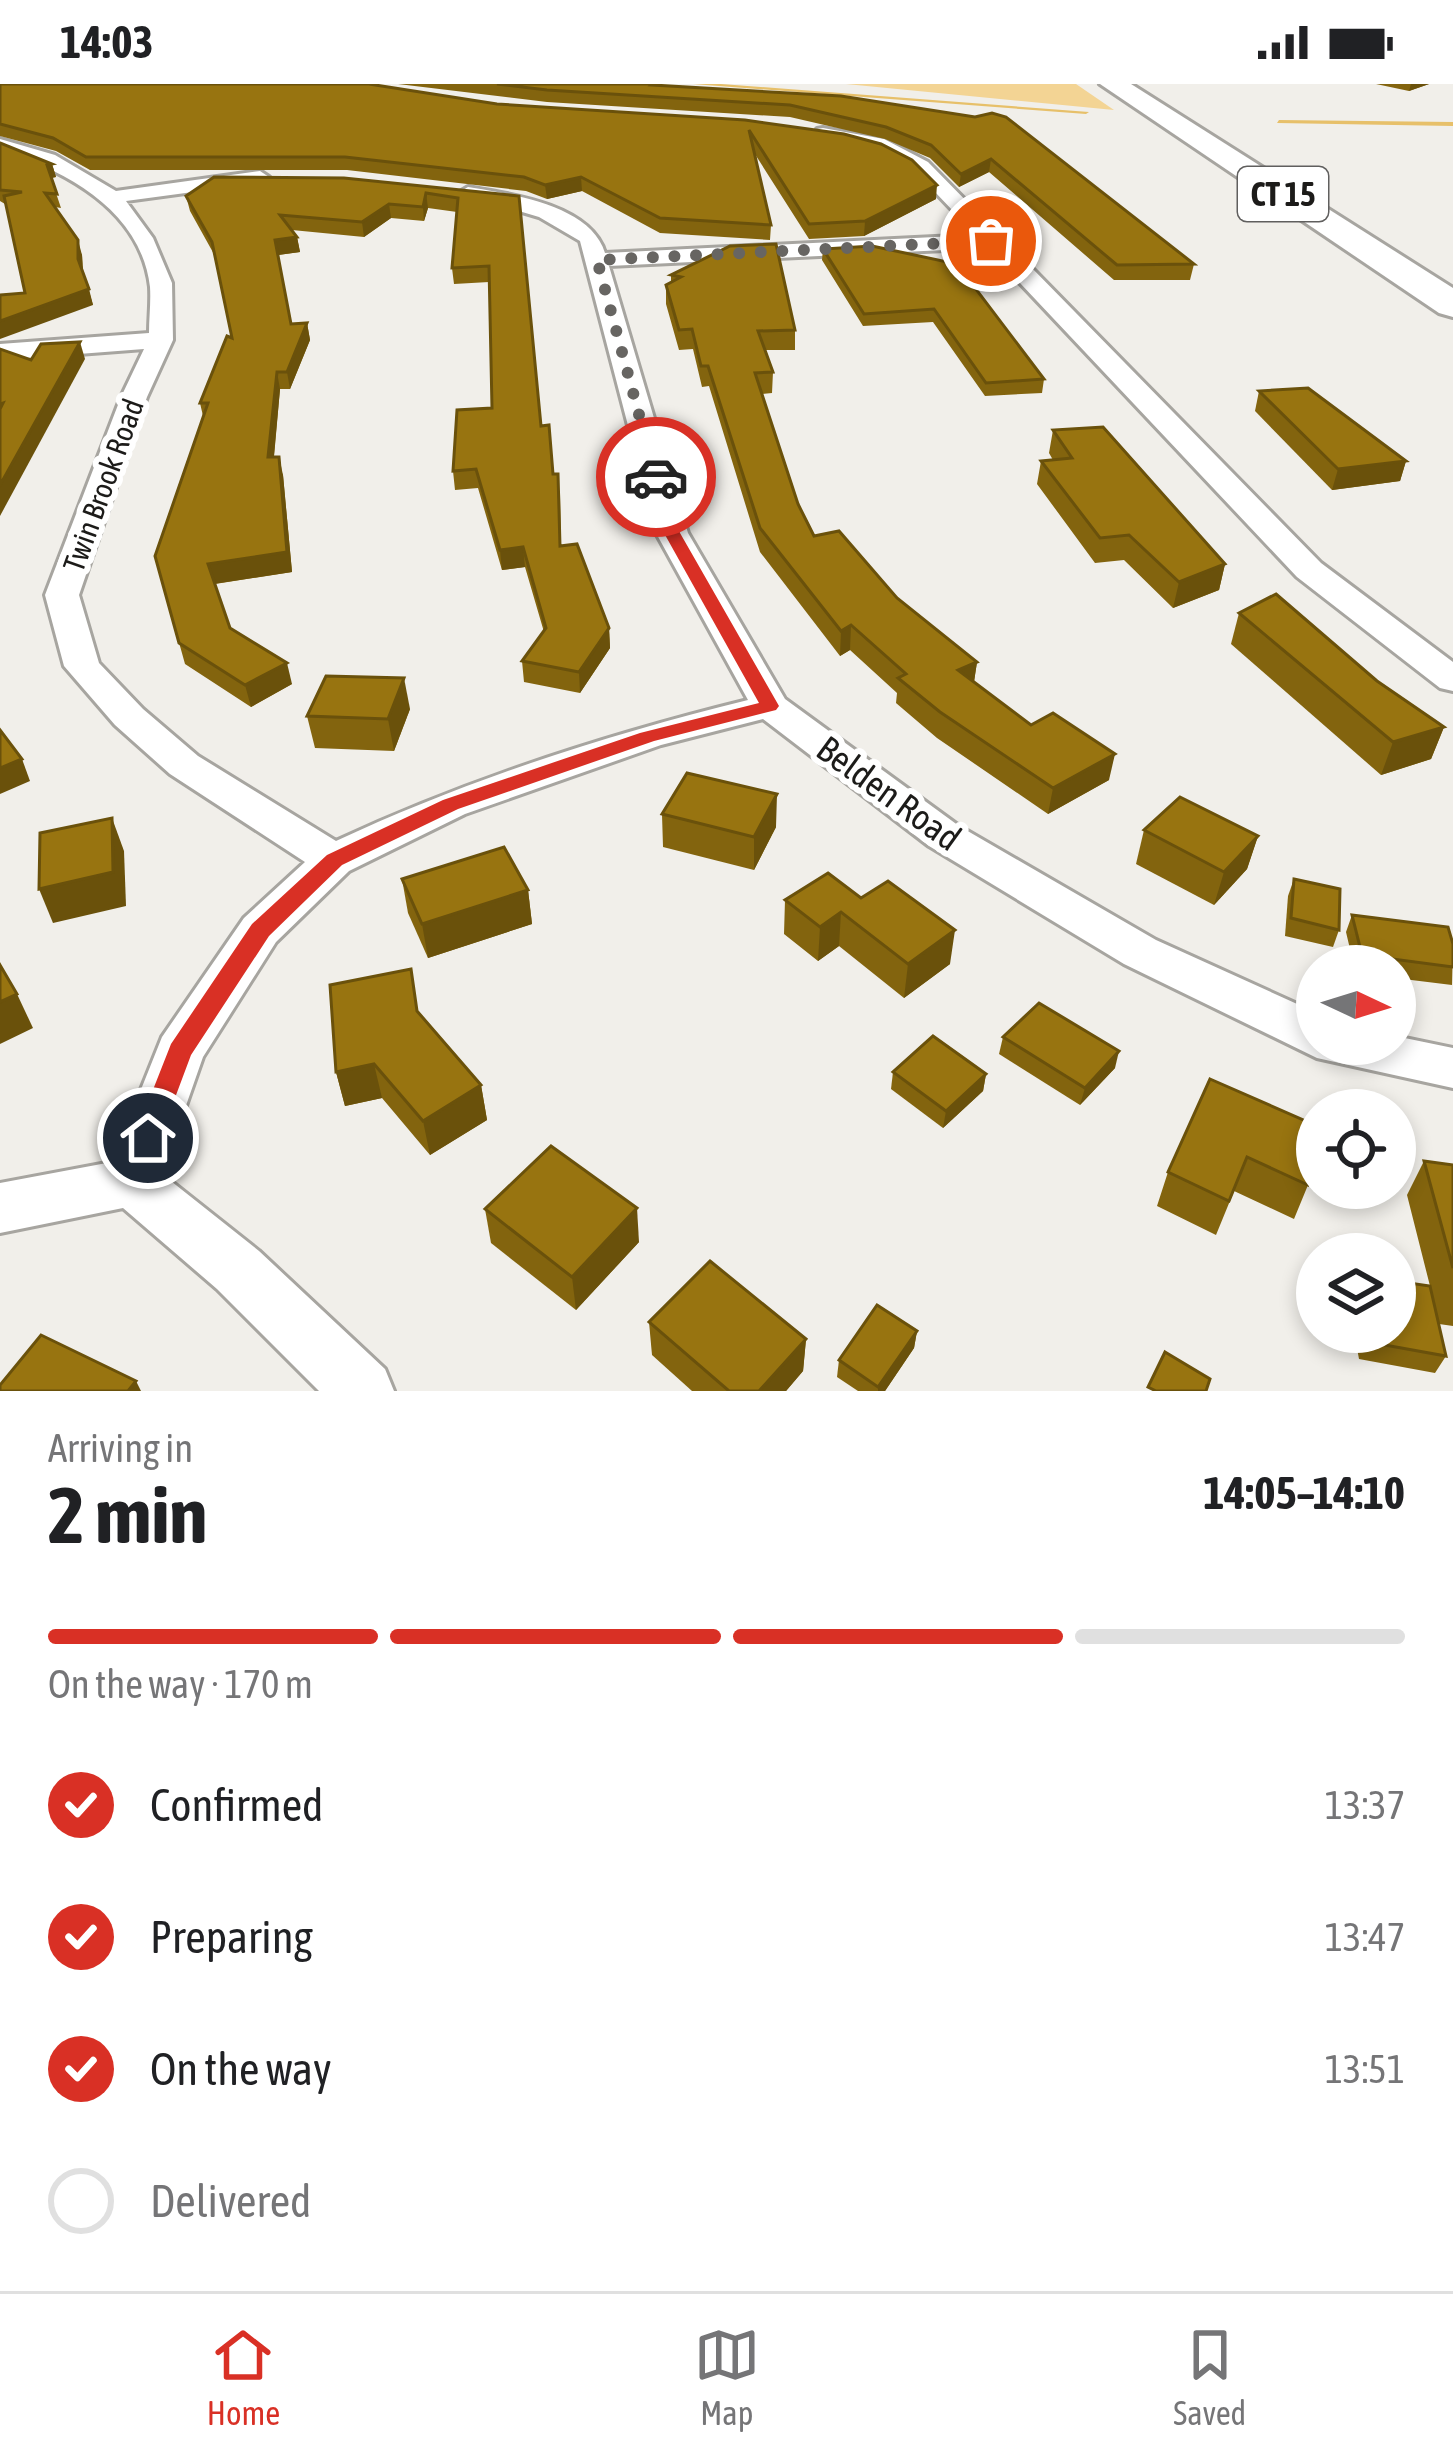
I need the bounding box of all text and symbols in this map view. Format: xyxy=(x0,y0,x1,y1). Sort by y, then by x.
text: 14:03 xyxy=(60,16,154,68)
road number: CT 15 xyxy=(1238,167,1328,221)
pin xyxy=(940,190,1042,292)
icon: bag xyxy=(958,208,1024,274)
street label: Twin Brook Road xyxy=(56,394,150,576)
courier xyxy=(596,417,716,537)
icon: car xyxy=(623,444,689,510)
street label: Belden Road xyxy=(809,727,969,859)
north arrow xyxy=(1296,945,1416,1065)
map controls xyxy=(1296,945,1416,1353)
pin xyxy=(97,1087,199,1189)
button: locate xyxy=(1296,1089,1416,1209)
icon: home xyxy=(115,1105,181,1171)
button: layers xyxy=(1296,1233,1416,1353)
text: Arriving in xyxy=(48,1426,193,1470)
text: 14:05–14:10 xyxy=(1203,1467,1405,1519)
text: 2 min xyxy=(48,1470,207,1560)
text: On the way · 170 m xyxy=(48,1662,313,1706)
icon: check xyxy=(48,1772,114,1838)
text: Confirmed xyxy=(150,1779,323,1831)
text: 13:37 xyxy=(1325,1783,1405,1827)
icon: check xyxy=(48,1904,114,1970)
text: Preparing xyxy=(150,1911,313,1963)
text: 13:47 xyxy=(1325,1915,1405,1959)
icon: check xyxy=(48,2036,114,2102)
text: On the way xyxy=(150,2043,332,2095)
text: 13:51 xyxy=(1325,2047,1405,2091)
text: Delivered xyxy=(150,2175,311,2227)
tab: Home xyxy=(207,2322,280,2432)
tab: Map xyxy=(694,2322,760,2432)
tab: Saved xyxy=(1173,2322,1246,2432)

